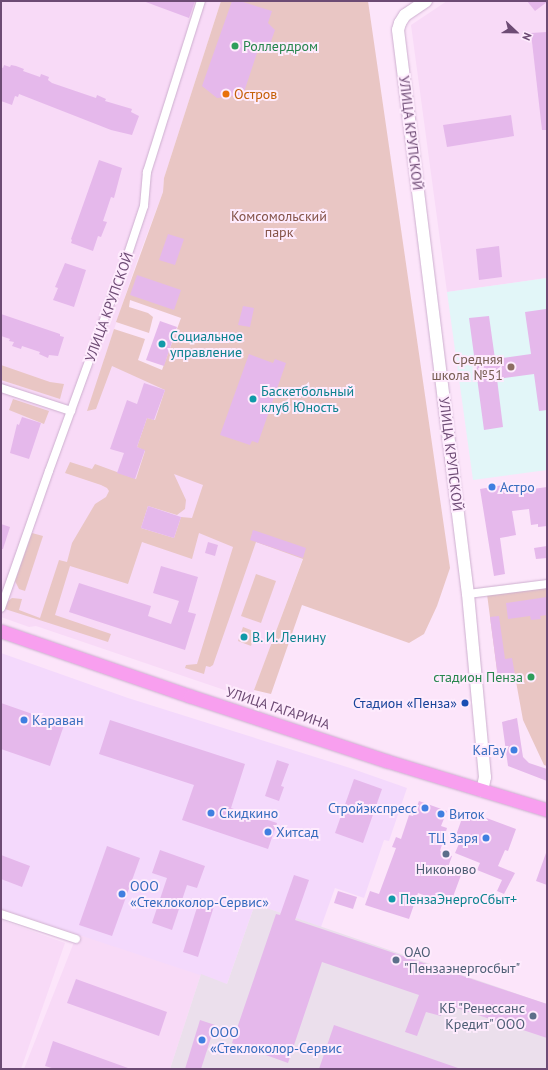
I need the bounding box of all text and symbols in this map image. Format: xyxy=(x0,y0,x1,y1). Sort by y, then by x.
north arrow xyxy=(496,12,536,52)
text: N xyxy=(519,31,535,42)
place label: Роллердром xyxy=(243,38,318,54)
marker: Роллердром xyxy=(230,41,240,51)
street label: УЛИЦА КРУПСКОЙ xyxy=(396,75,426,191)
place label: Остров xyxy=(234,86,277,102)
marker: Остров xyxy=(221,89,231,99)
park label: Комсомольский парк xyxy=(231,208,327,240)
street label: УЛИЦА КРУПСКОЙ xyxy=(81,250,137,364)
place label: Социальное управление xyxy=(170,328,243,360)
marker: Социальное управление xyxy=(157,339,167,349)
place label: Средняя школа №51 xyxy=(431,351,503,384)
marker: Средняя школа №51 xyxy=(506,362,516,372)
place label: Баскетбольный клуб Юность xyxy=(261,383,354,416)
marker: Баскетбольный клуб Юность xyxy=(248,394,258,404)
street label: УЛИЦА КРУПСКОЙ xyxy=(436,396,466,512)
place label: Астро xyxy=(500,479,535,495)
marker: Астро xyxy=(487,482,497,492)
place label: В. И. Ленину xyxy=(252,629,328,645)
marker: В. И. Ленину xyxy=(239,632,249,642)
place label: стадион Пенза xyxy=(433,669,523,685)
marker: стадион Пенза xyxy=(526,672,536,682)
street label: УЛИЦА ГАГАРИНА xyxy=(224,683,332,733)
place label: Стадион «Пенза» xyxy=(353,695,457,711)
marker: Стадион «Пенза» xyxy=(460,698,470,708)
place label: Караван xyxy=(32,712,83,728)
marker: Караван xyxy=(19,715,29,725)
place label: КаГау xyxy=(472,742,506,758)
marker: КаГау xyxy=(509,745,519,755)
place label: Стройэкспресс xyxy=(328,800,417,816)
marker: Стройэкспресс xyxy=(420,803,430,813)
place label: Скидкино xyxy=(219,805,278,821)
place label: Виток xyxy=(449,806,484,822)
marker: Скидкино xyxy=(206,808,216,818)
marker: Виток xyxy=(436,809,446,819)
place label: Хитсад xyxy=(276,824,318,840)
marker: Хитсад xyxy=(263,827,273,837)
place label: ТЦ Заря xyxy=(428,830,478,846)
marker: ТЦ Заря xyxy=(481,833,491,843)
marker: Никоново xyxy=(441,849,451,859)
place label: Никоново xyxy=(416,861,476,877)
place label: ООО «Стеклоколор-Сервис» xyxy=(130,878,269,910)
marker: ООО «Стеклоколор-Сервис» xyxy=(117,889,127,899)
place label: ПензаЭнергоСбыт+ xyxy=(400,891,517,907)
marker: ПензаЭнергоСбыт+ xyxy=(387,894,397,904)
place label: ОАО "Пензаэнергосбыт" xyxy=(404,944,520,976)
marker: ОАО "Пензаэнергосбыт" xyxy=(391,955,401,965)
place label: КБ "Ренессанс Кредит" ООО xyxy=(438,1000,525,1032)
marker: КБ "Ренессанс Кредит" ООО xyxy=(528,1011,538,1021)
place label: ООО «Стеклоколор-Сервис xyxy=(210,1024,342,1056)
marker: ООО «Стеклоколор-Сервис xyxy=(197,1035,207,1045)

